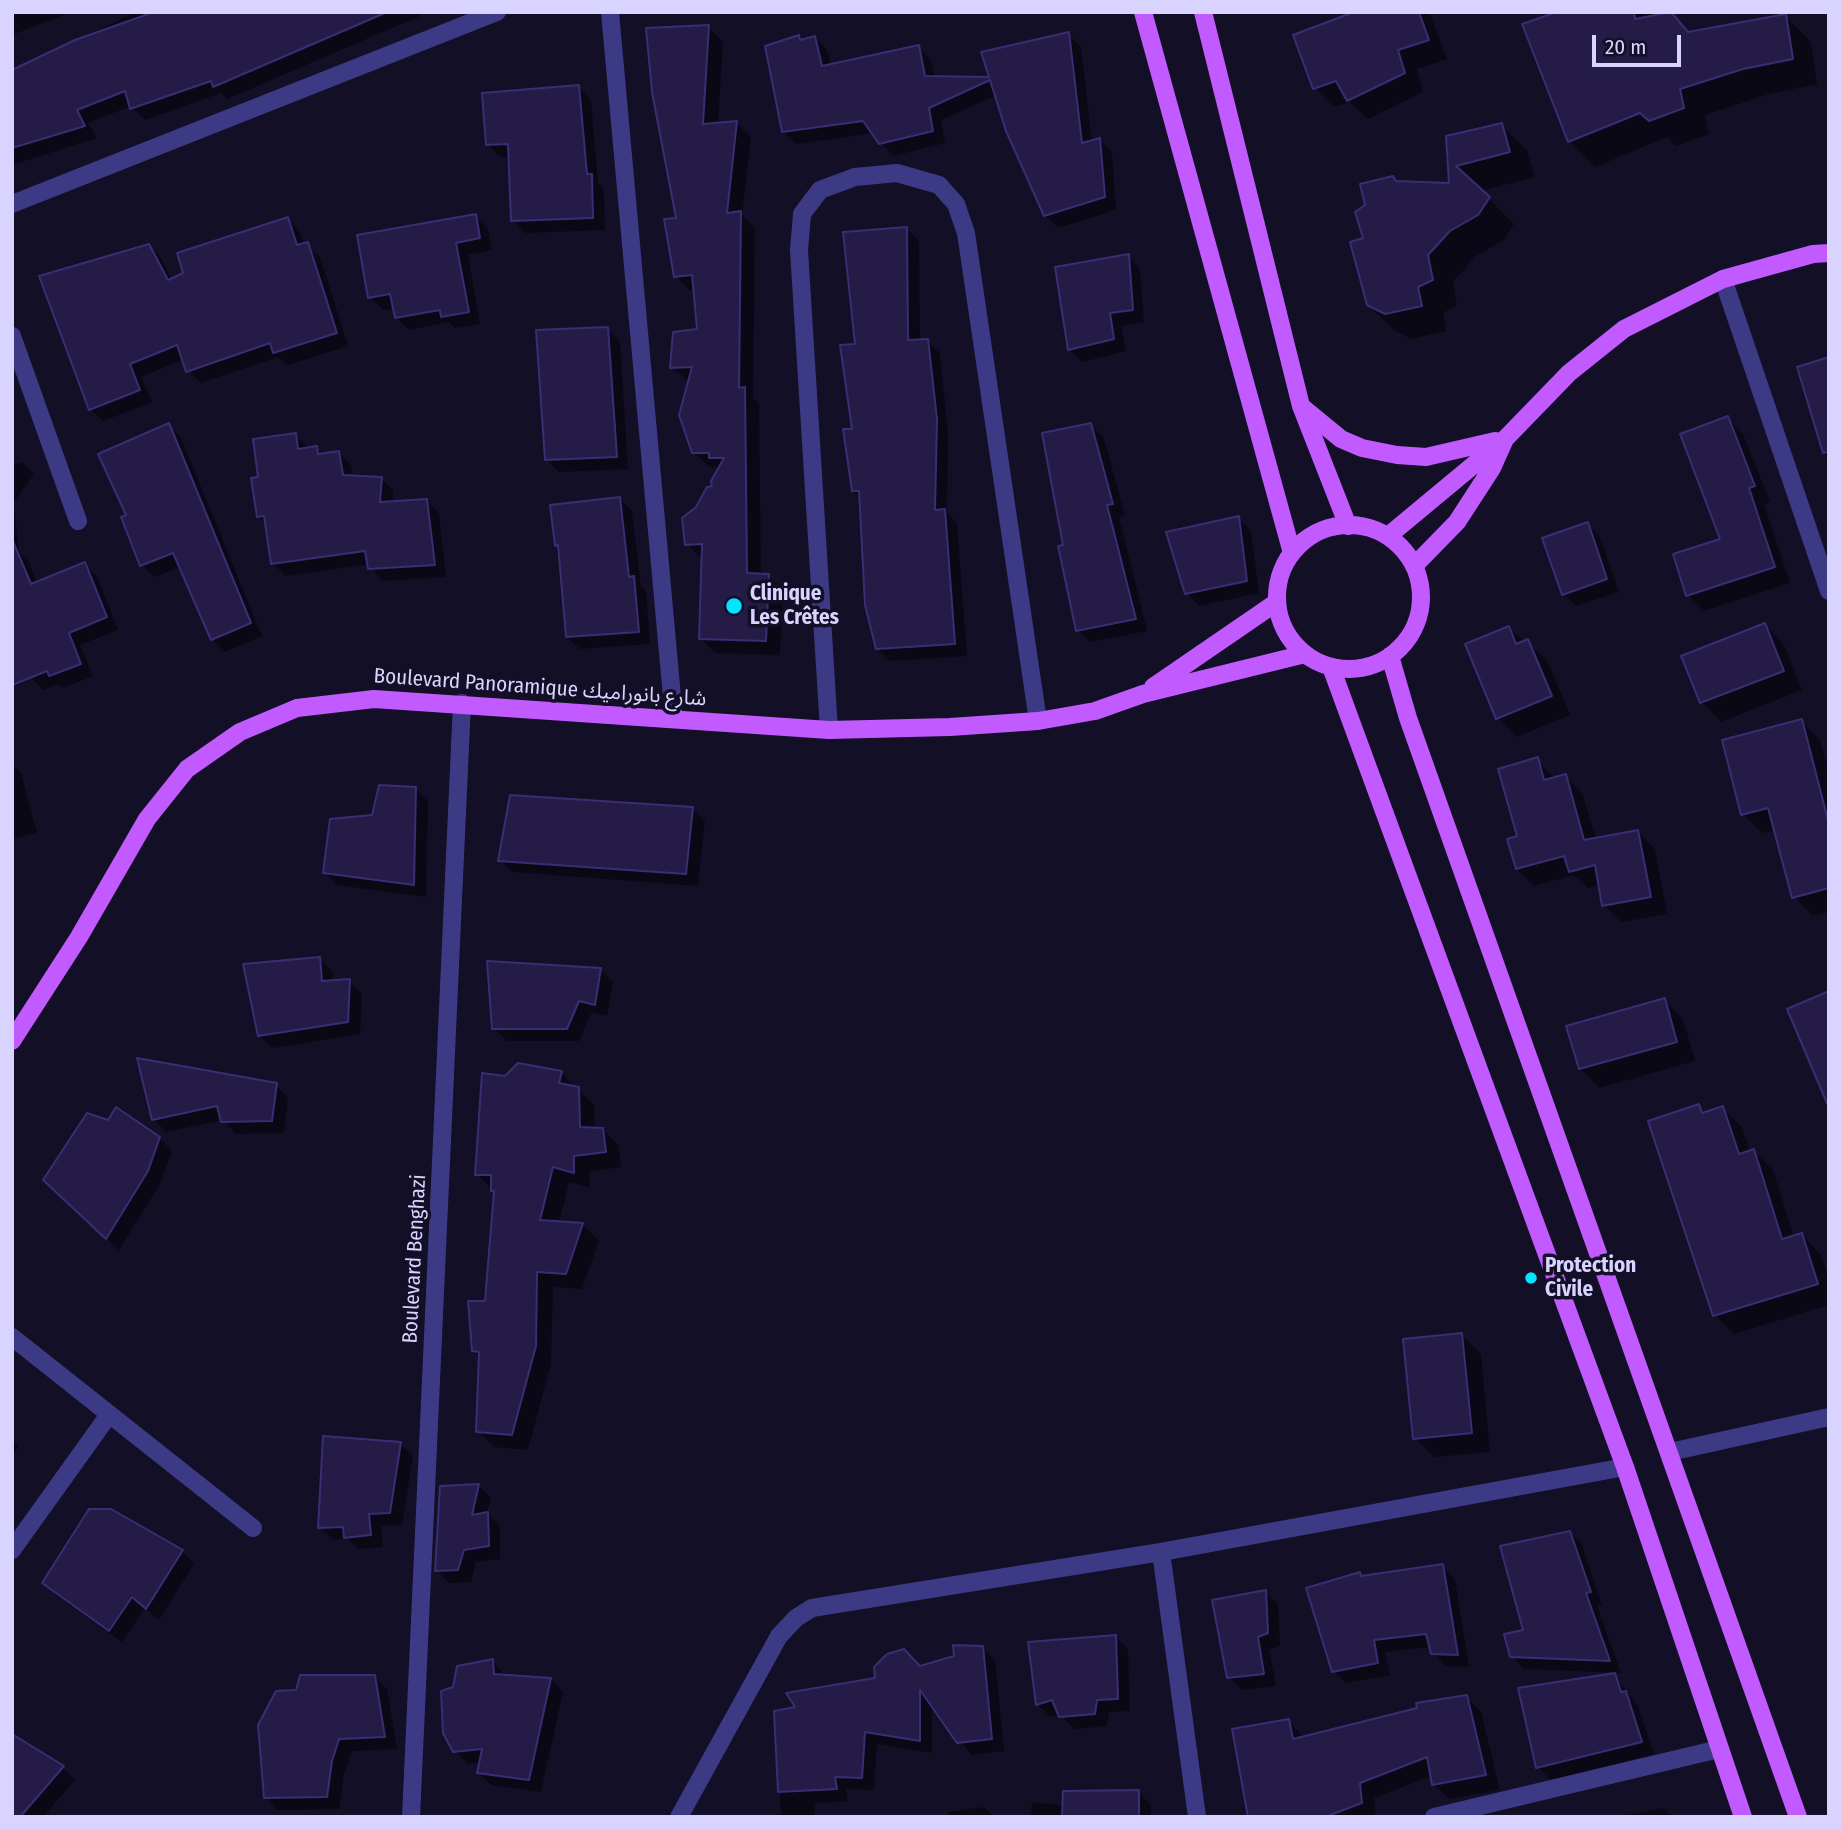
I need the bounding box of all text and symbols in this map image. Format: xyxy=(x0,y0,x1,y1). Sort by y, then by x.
scale bar xyxy=(1596,21,1685,65)
text: 20 m xyxy=(1605,34,1646,60)
place label: Clinique Les Crêtes xyxy=(750,581,839,631)
marker: Clinique Les Crêtes xyxy=(724,596,744,616)
street label: Boulevard Panoramique شارع بانوراميك xyxy=(373,664,707,712)
street label: Boulevard Benghazi xyxy=(398,1174,432,1344)
place label: Protection Civile xyxy=(1545,1253,1636,1303)
marker: Protection Civile xyxy=(1523,1270,1539,1286)

